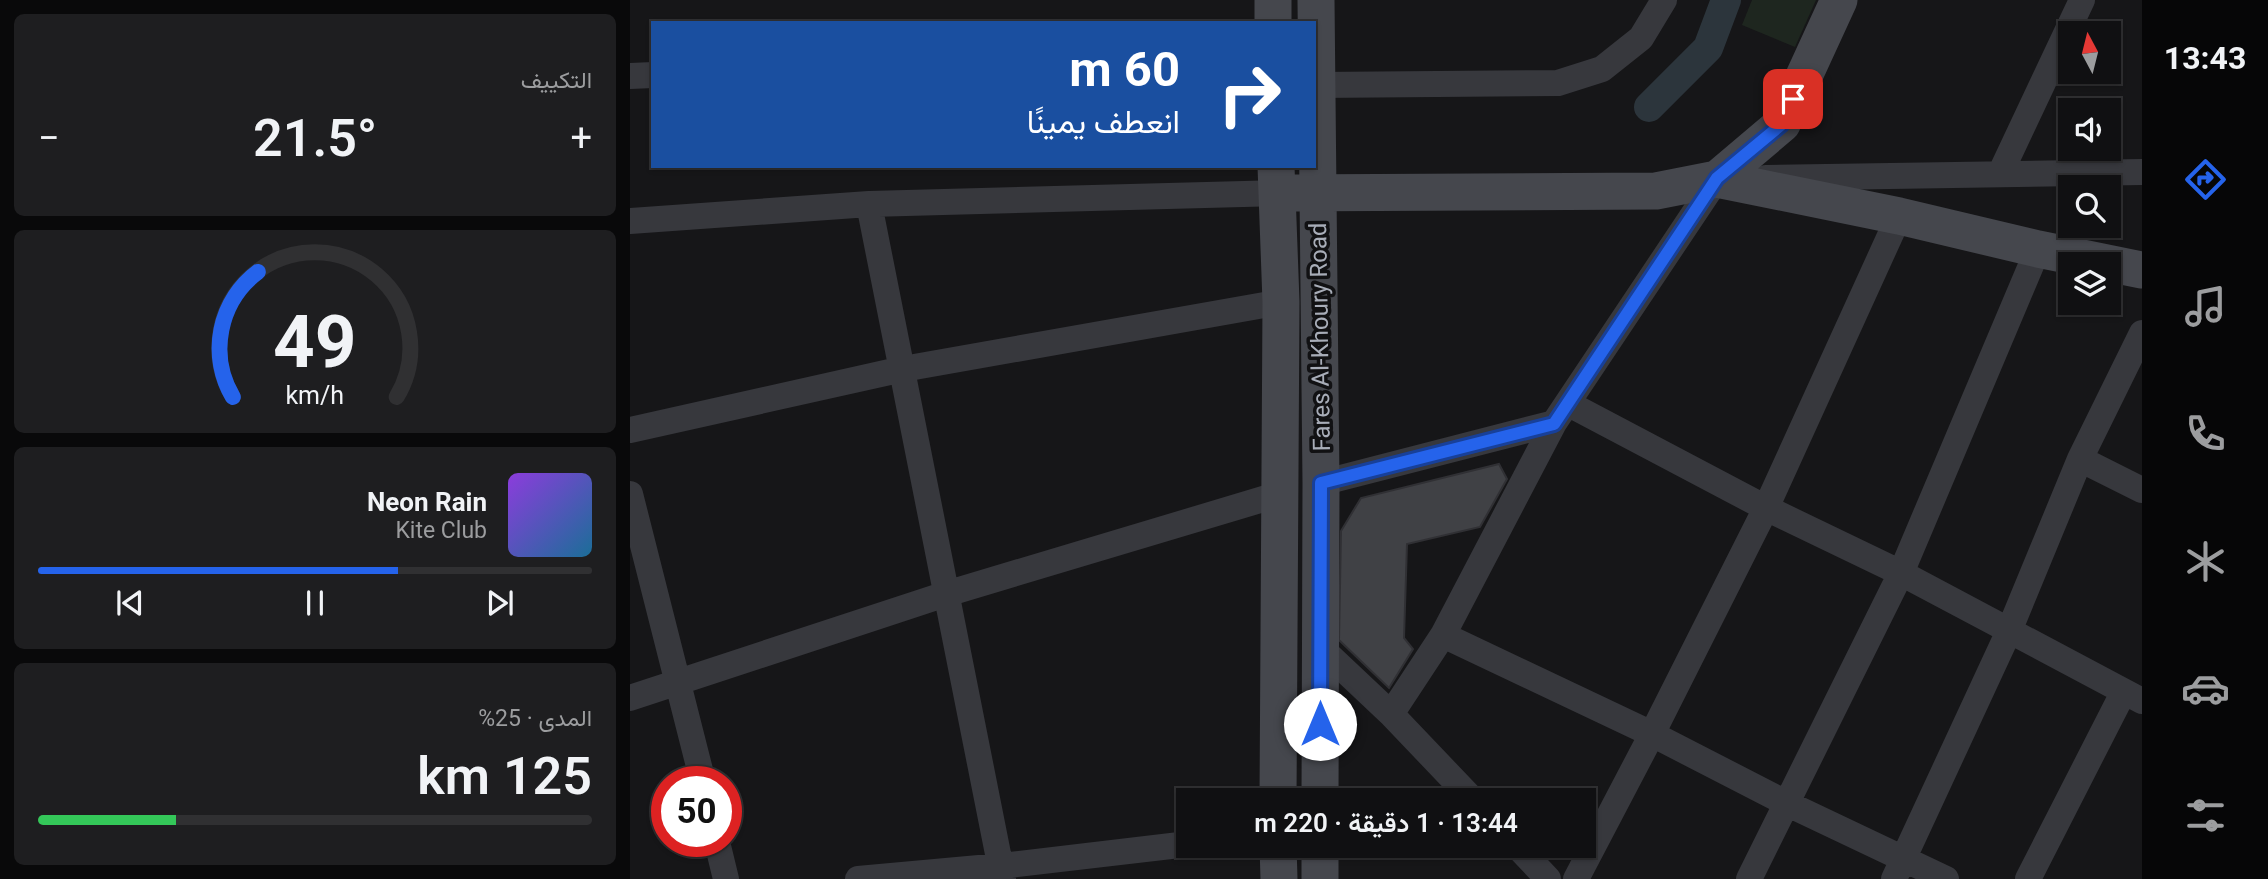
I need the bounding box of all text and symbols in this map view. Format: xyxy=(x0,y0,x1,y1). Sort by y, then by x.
north arrow xyxy=(2058,21,2121,84)
map controls xyxy=(2058,21,2121,315)
text: 13:43 xyxy=(2164,39,2246,77)
text: 60 m xyxy=(1069,41,1180,98)
icon: right xyxy=(1204,49,1295,140)
text: التكييف xyxy=(521,67,592,94)
pin xyxy=(1763,69,1823,129)
icon: arrive xyxy=(1774,80,1812,118)
button: sound xyxy=(2058,98,2121,161)
text: انعطف يمينًا xyxy=(1027,103,1180,141)
text: 21.5° xyxy=(253,108,377,169)
text: − xyxy=(38,116,60,160)
text: + xyxy=(570,116,592,160)
icon: directions xyxy=(2181,155,2230,204)
button: search xyxy=(2058,175,2121,238)
street label: Fares Al-Khoury Road xyxy=(1304,222,1336,452)
button: layers xyxy=(2058,252,2121,315)
icon: music xyxy=(2181,282,2230,331)
text: 49 xyxy=(273,300,357,386)
text: km/h xyxy=(286,381,344,410)
icon: phone xyxy=(2181,409,2230,458)
text: Neon Rain xyxy=(367,487,487,517)
text: Kite Club xyxy=(395,517,487,544)
icon: climate xyxy=(2181,537,2230,586)
icon: previous xyxy=(111,584,149,622)
icon: pause xyxy=(296,584,334,622)
icon: next xyxy=(481,584,519,622)
icon: car xyxy=(2181,664,2230,713)
position arrow xyxy=(1283,687,1357,761)
text: المدى · 25% xyxy=(478,705,592,732)
text: 125 km xyxy=(417,746,592,807)
speed limit sign: 50 xyxy=(651,766,742,857)
icon: filters xyxy=(2181,791,2230,840)
text: 13:44 · 1 دقيقة · 220 m xyxy=(1254,808,1518,838)

